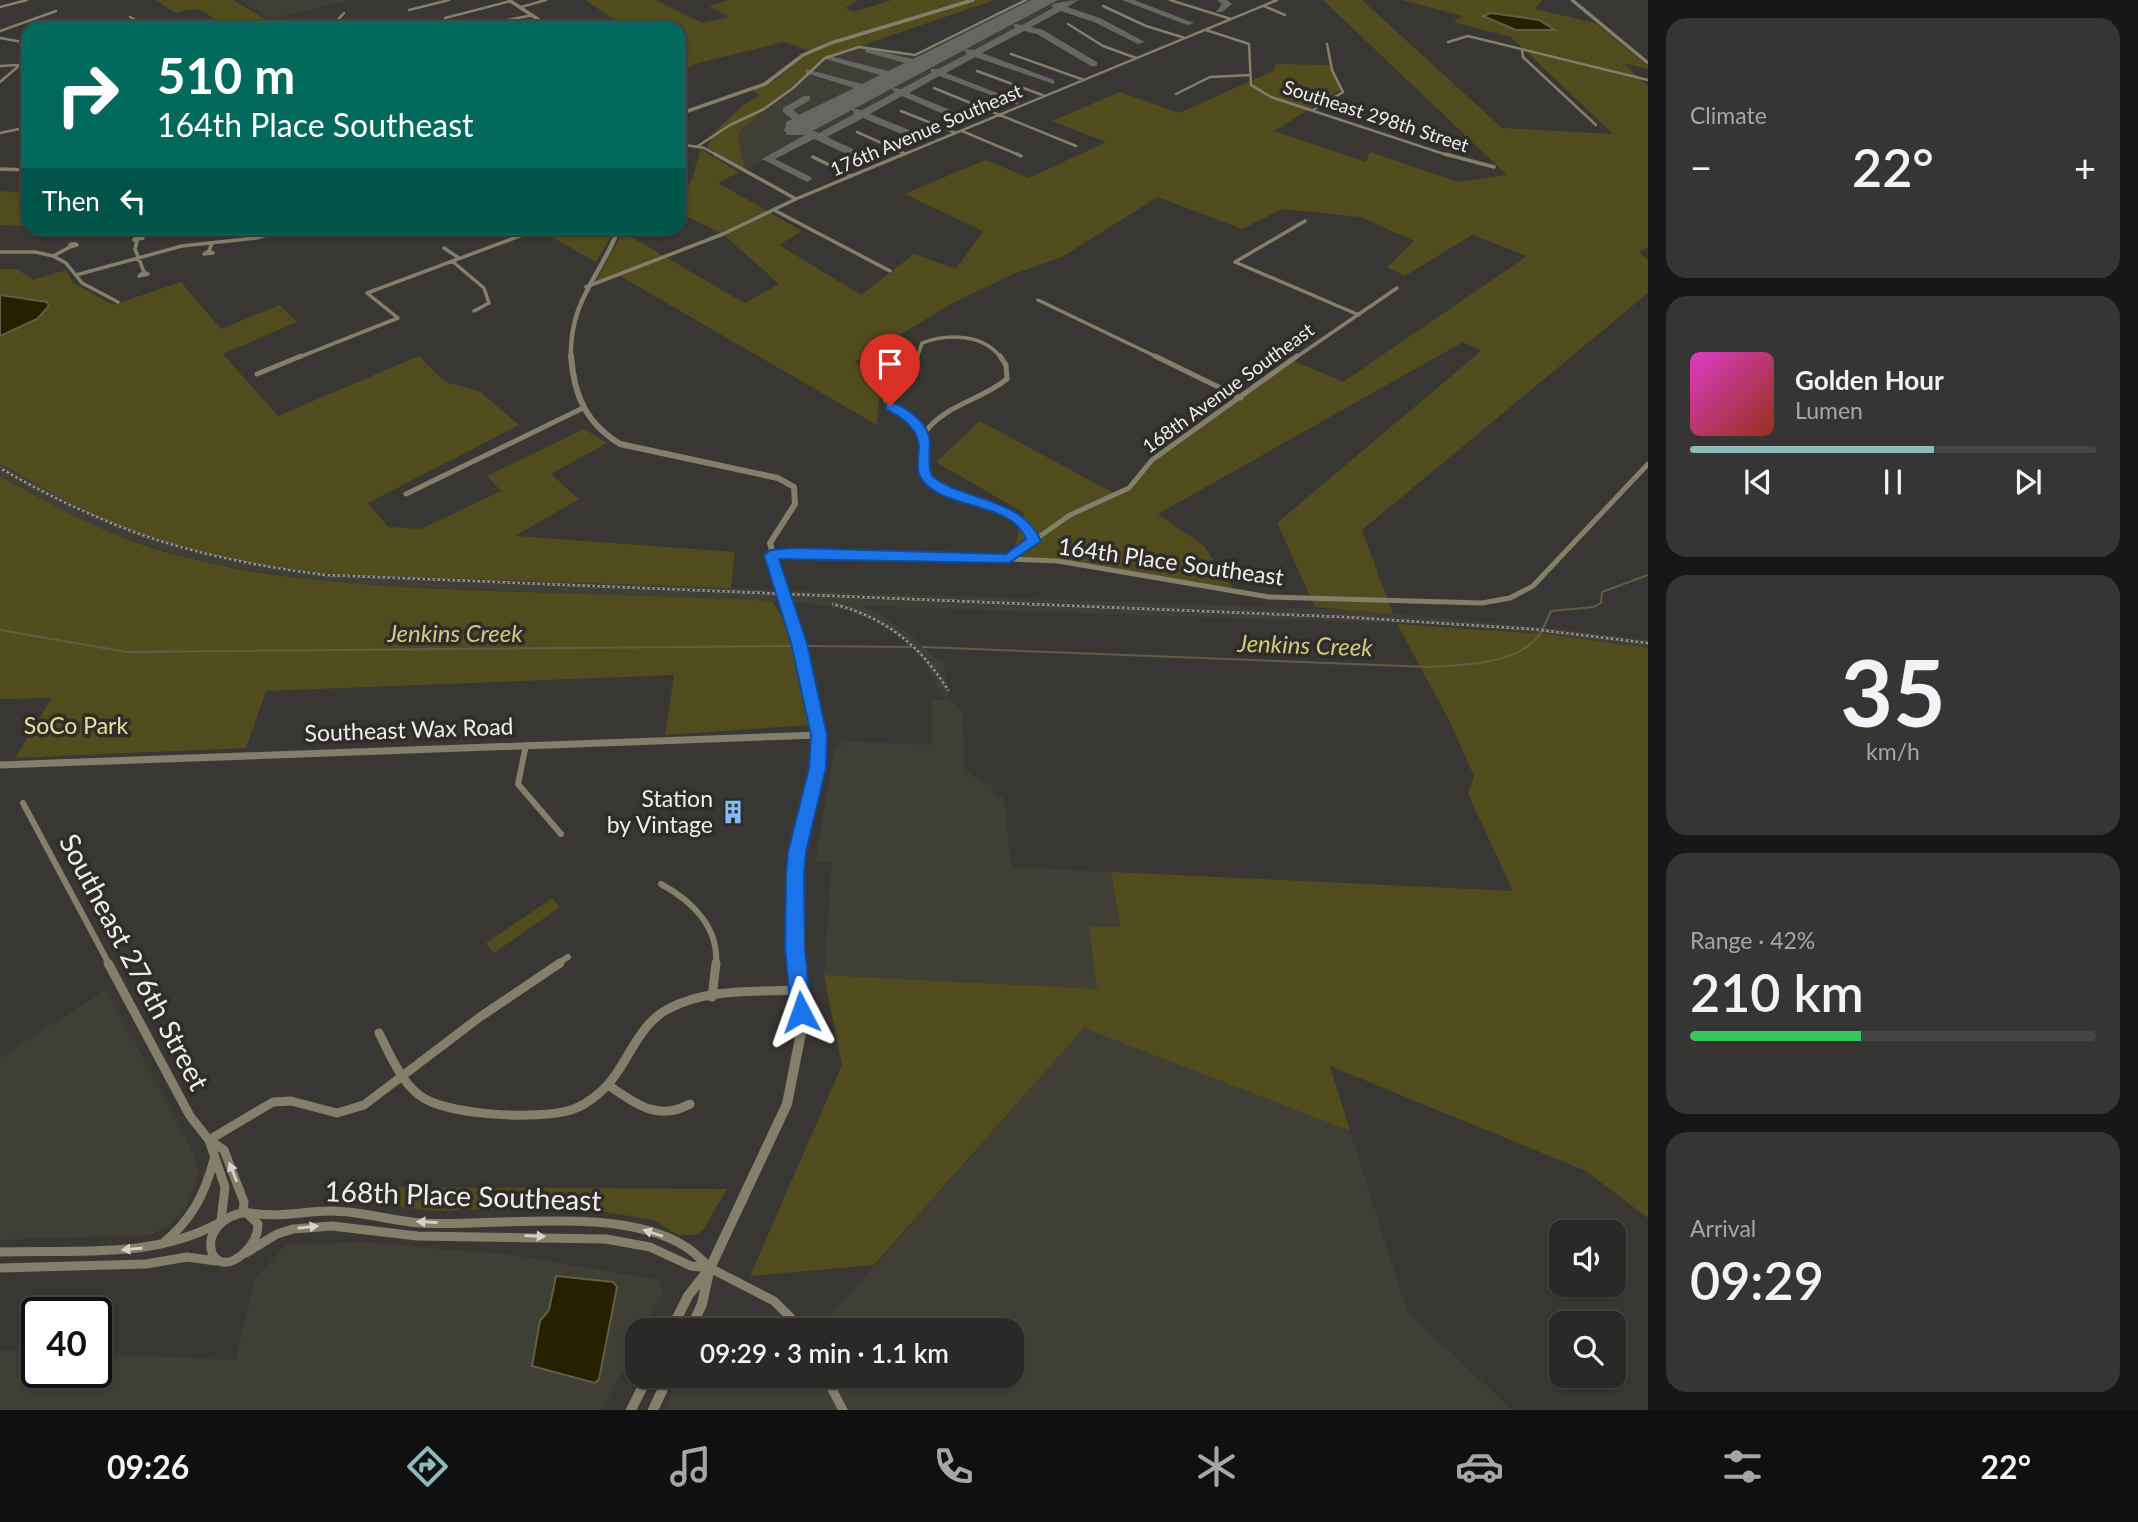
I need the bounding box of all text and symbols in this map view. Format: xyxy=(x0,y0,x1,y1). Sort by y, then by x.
text: 510 m xyxy=(157,46,295,104)
icon: right xyxy=(42,49,133,140)
street label: Southeast 298th Street xyxy=(1280,75,1472,156)
street label: 176th Avenue Southeast xyxy=(826,79,1025,180)
text: Climate xyxy=(1690,101,1767,129)
text: 164th Place Southeast xyxy=(157,105,474,144)
text: 22° xyxy=(1852,136,1934,198)
text: − xyxy=(1690,144,1712,190)
text: + xyxy=(2074,144,2096,190)
icon: left xyxy=(114,182,152,220)
text: Then xyxy=(42,185,100,217)
street label: 168th Avenue Southeast xyxy=(1138,318,1318,457)
pin xyxy=(860,334,920,406)
icon: arrive xyxy=(871,345,909,383)
text: Golden Hour xyxy=(1795,364,1944,396)
text: Lumen xyxy=(1795,396,1863,424)
icon: previous xyxy=(1739,463,1777,501)
icon: pause xyxy=(1874,463,1912,501)
icon: next xyxy=(2009,463,2047,501)
street label: 164th Place Southeast xyxy=(1057,531,1286,591)
water label: Jenkins Creek xyxy=(386,618,523,647)
water label: Jenkins Creek xyxy=(1236,628,1374,661)
text: 35 xyxy=(1840,637,1946,746)
park label: SoCo Park xyxy=(24,711,128,739)
street label: Southeast Wax Road xyxy=(304,711,514,747)
text: km/h xyxy=(1866,737,1920,765)
place label: Station by Vintage xyxy=(607,784,713,838)
building icon: Station by Vintage xyxy=(719,798,747,826)
street label: Southeast 276th Street xyxy=(53,827,217,1096)
text: Range · 42% xyxy=(1690,926,1815,954)
text: 210 km xyxy=(1690,961,1864,1023)
position arrow xyxy=(764,975,838,1049)
one-way arrow xyxy=(227,1162,238,1183)
street label: 168th Place Southeast xyxy=(324,1173,602,1217)
text: Arrival xyxy=(1690,1214,1756,1242)
one-way arrow xyxy=(415,1217,437,1228)
map controls xyxy=(1549,1220,1626,1388)
button: sound xyxy=(1549,1220,1626,1297)
one-way arrow xyxy=(297,1222,319,1233)
one-way arrow xyxy=(642,1228,663,1238)
one-way arrow xyxy=(524,1231,546,1242)
one-way arrow xyxy=(121,1244,143,1255)
text: 09:29 xyxy=(1690,1249,1824,1311)
speed limit sign: 40 xyxy=(21,1297,112,1388)
button: search xyxy=(1549,1311,1626,1388)
text: 09:29 · 3 min · 1.1 km xyxy=(700,1337,949,1369)
icon: directions xyxy=(403,1442,452,1491)
icon: music xyxy=(666,1442,715,1491)
icon: phone xyxy=(929,1442,978,1491)
icon: climate xyxy=(1192,1442,1241,1491)
icon: car xyxy=(1455,1442,1504,1491)
icon: filters xyxy=(1718,1442,1767,1491)
text: 09:26 xyxy=(107,1447,189,1486)
text: 22° xyxy=(1981,1447,2031,1486)

